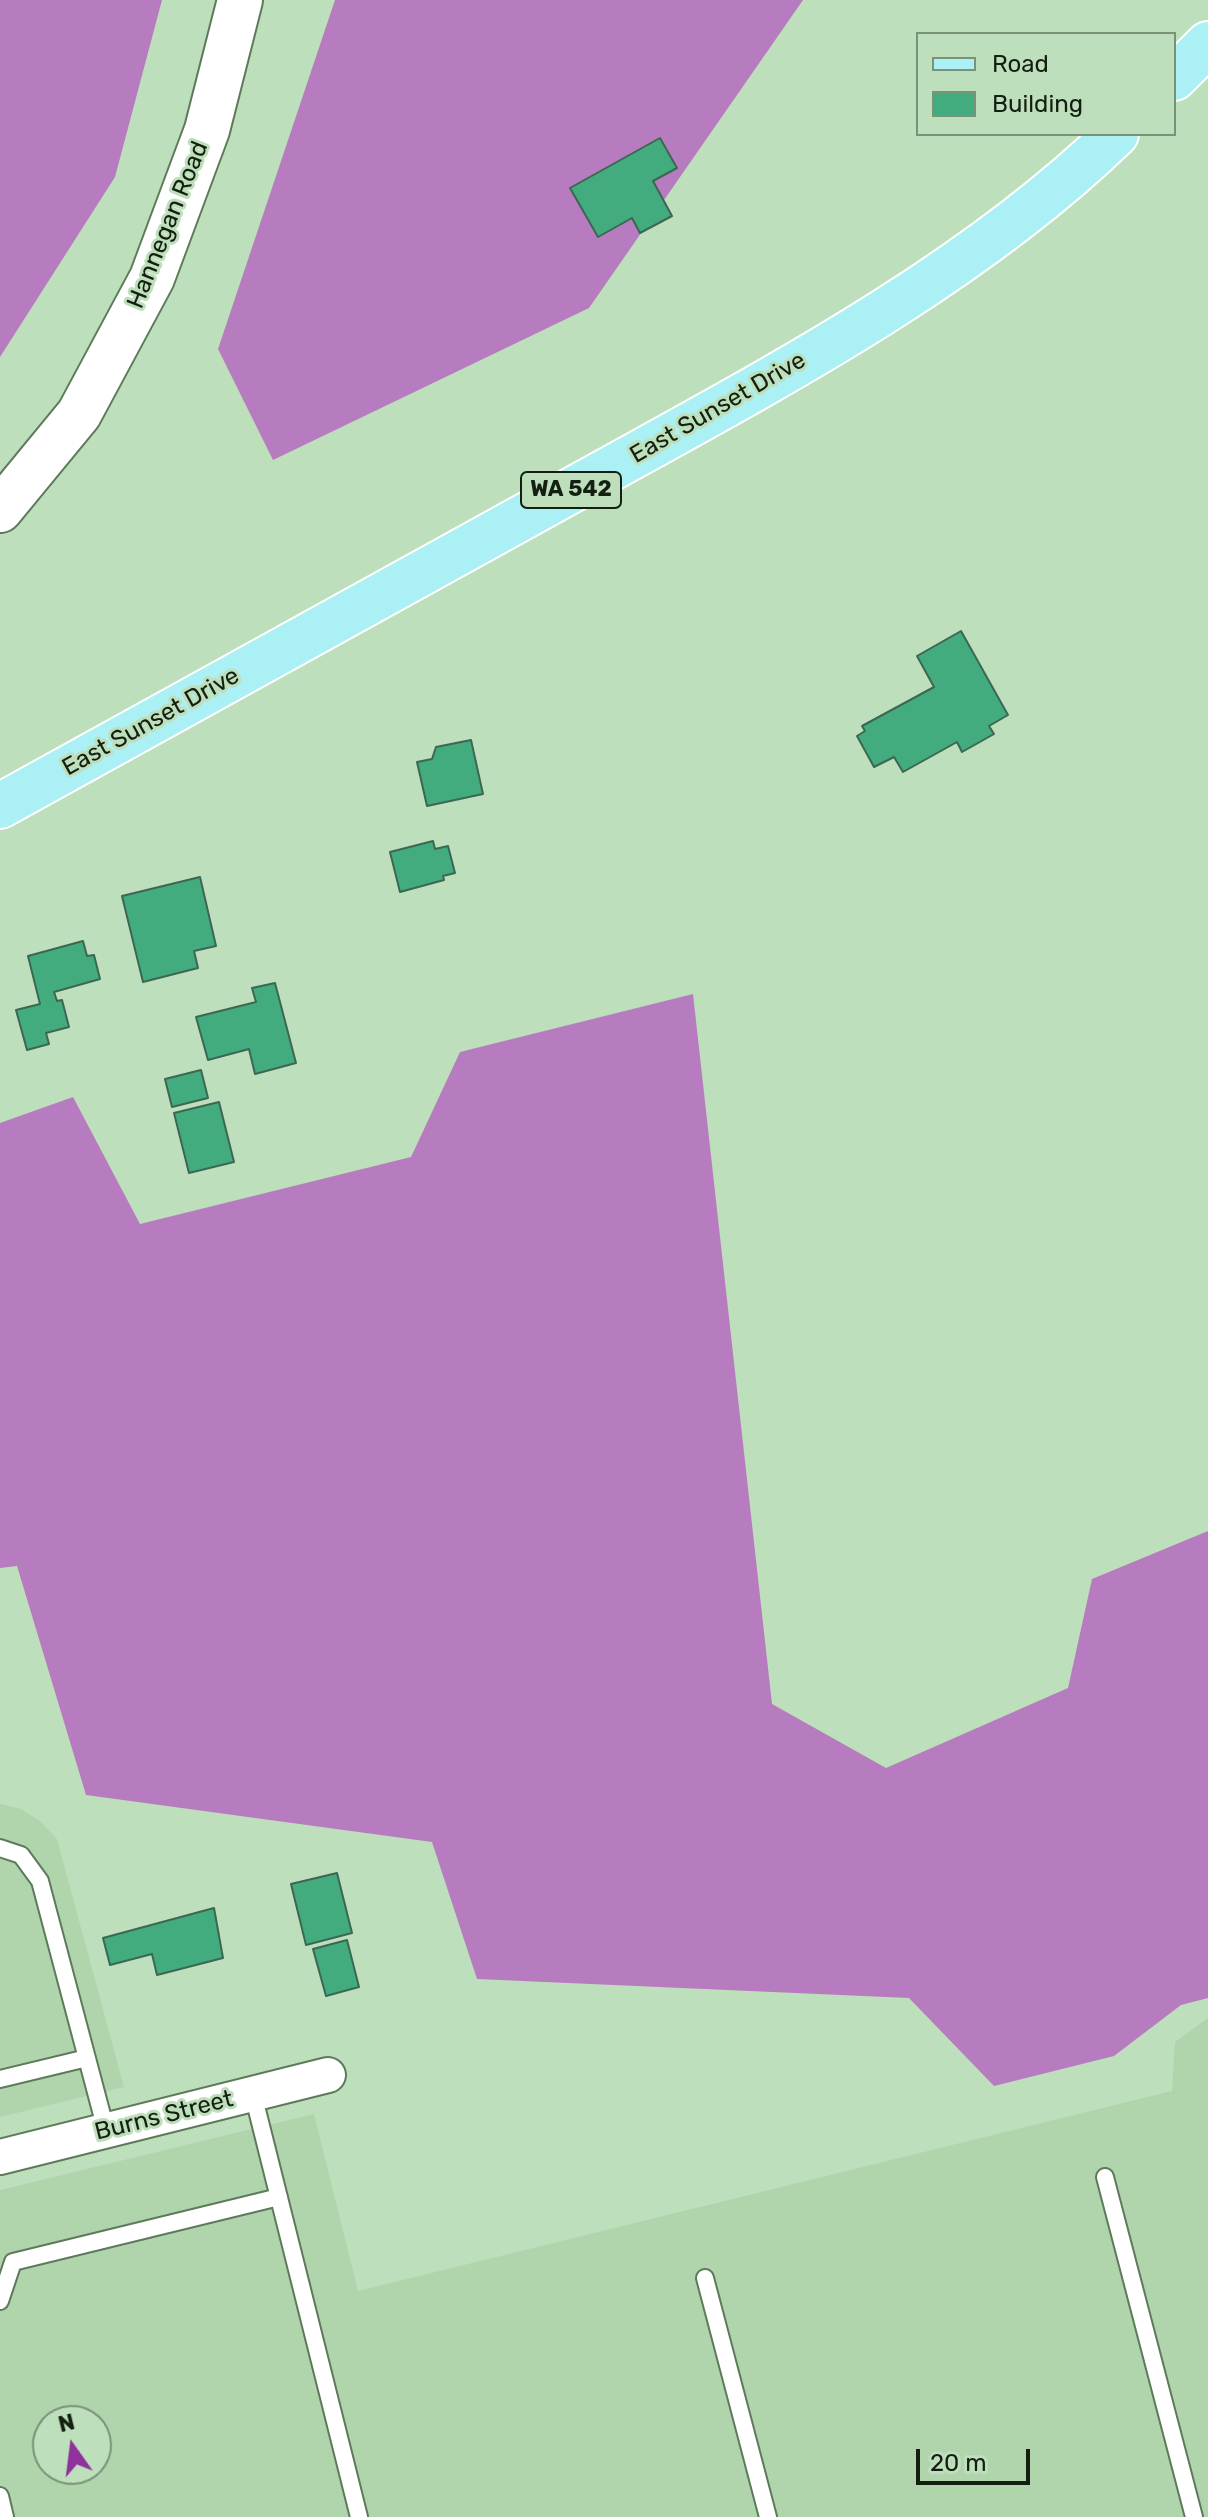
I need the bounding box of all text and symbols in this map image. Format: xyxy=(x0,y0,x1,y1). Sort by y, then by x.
legend xyxy=(916,32,1176,136)
text: Road xyxy=(992,50,1049,78)
text: Building xyxy=(992,90,1083,118)
street label: Hannegan Road xyxy=(121,137,215,313)
street label: East Sunset Drive xyxy=(625,346,811,470)
road number: WA 542 xyxy=(521,472,621,508)
street label: East Sunset Drive xyxy=(58,661,244,783)
street label: Burns Street xyxy=(92,2085,236,2147)
north arrow xyxy=(32,2405,112,2485)
text: N xyxy=(56,2408,77,2438)
scale bar xyxy=(920,2433,1034,2483)
text: 20 m xyxy=(930,2449,987,2477)

